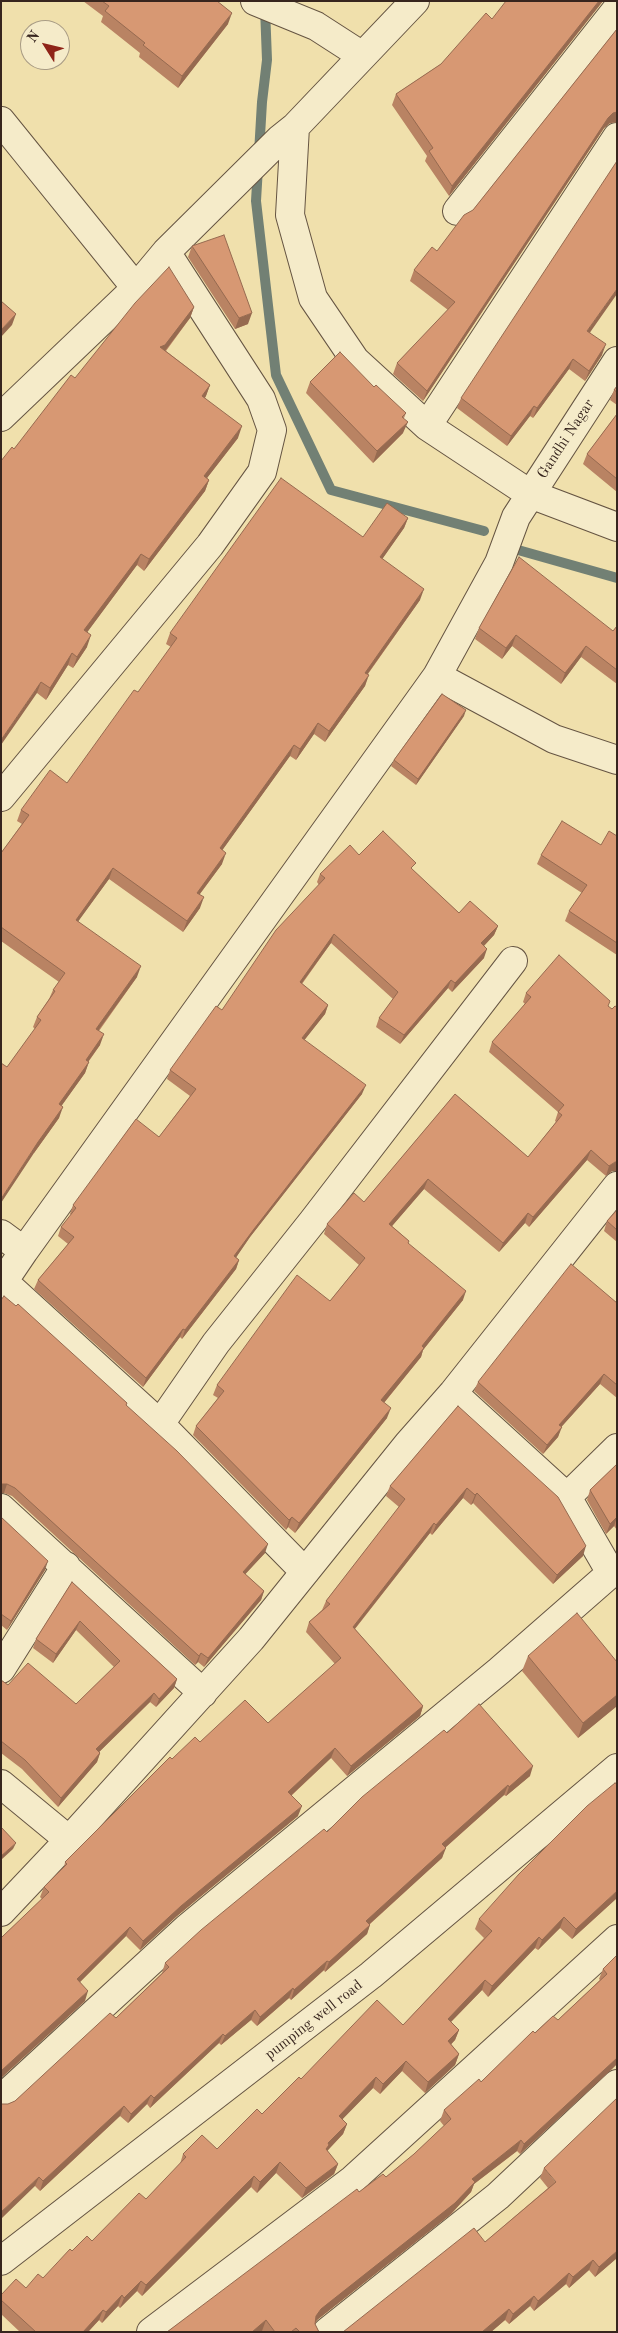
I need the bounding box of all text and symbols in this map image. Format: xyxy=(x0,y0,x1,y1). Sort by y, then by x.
north arrow xyxy=(20,20,70,70)
text: N xyxy=(25,28,42,45)
street label: Gandhi Nagar xyxy=(534,396,598,482)
street label: pumping well road xyxy=(262,1976,366,2064)

